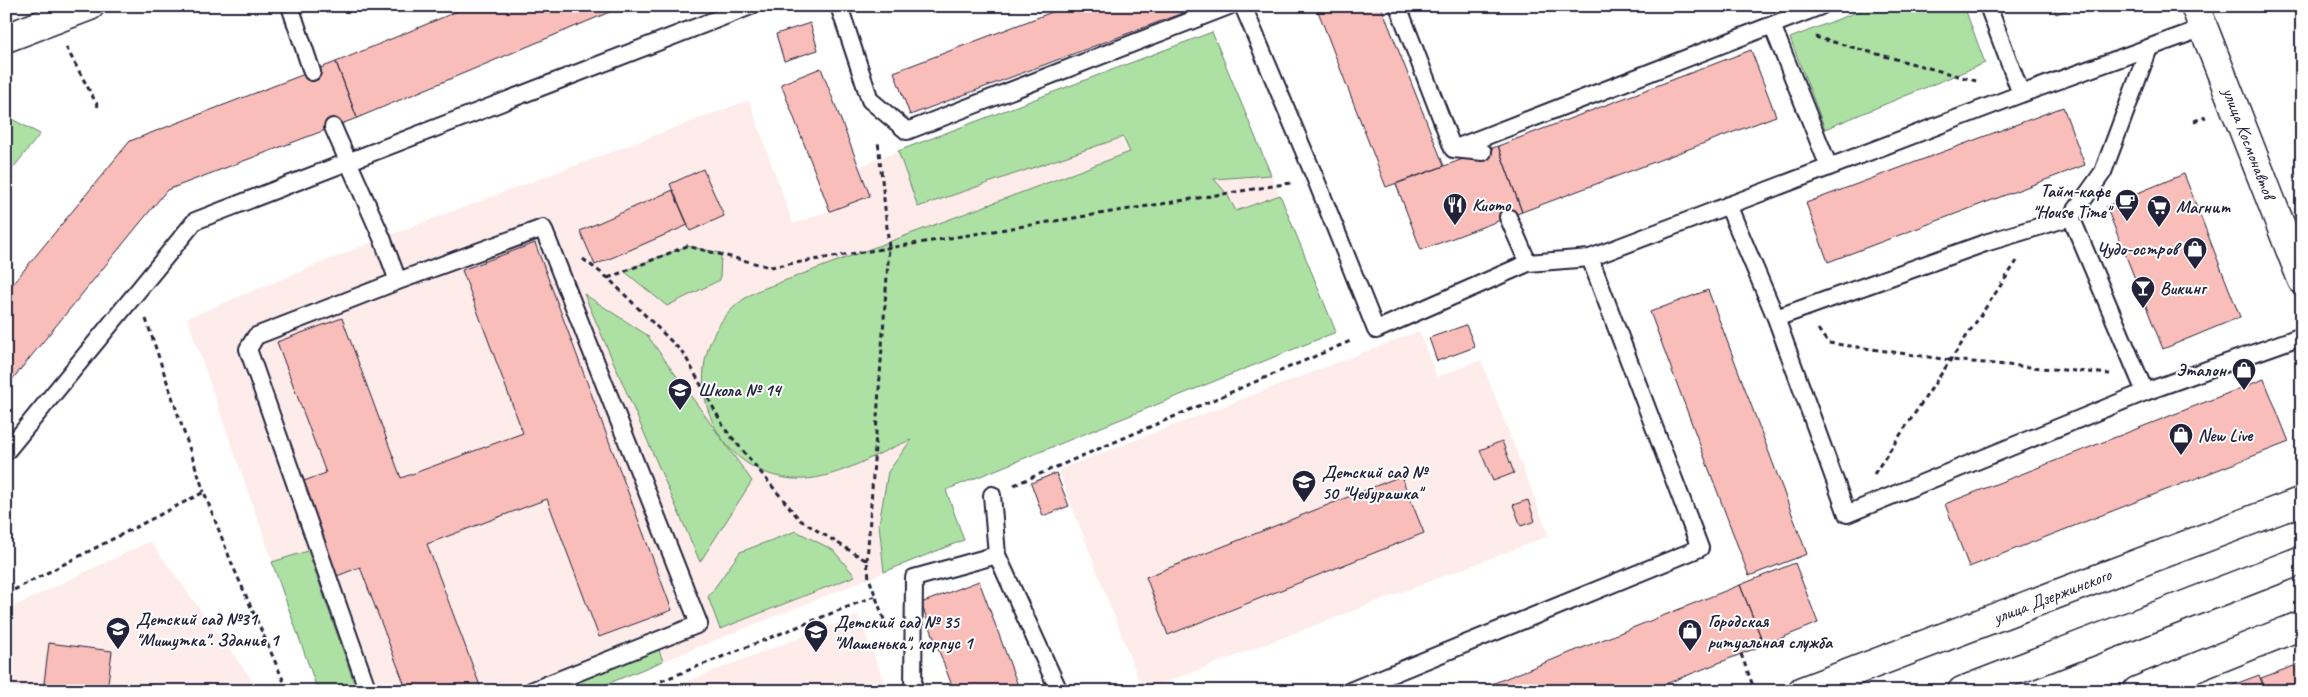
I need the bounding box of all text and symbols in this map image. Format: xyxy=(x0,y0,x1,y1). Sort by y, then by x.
street label: улица Космонавтов xyxy=(2217,84,2281,204)
place label: Тайм-кафе "House Time" xyxy=(2032,180,2114,223)
cafe icon: Тайм-кафе "House Time" xyxy=(2114,188,2140,222)
restaurant icon: Киото xyxy=(1442,192,1468,226)
place label: Киото xyxy=(1472,194,1512,216)
supermarket icon: Магнит xyxy=(2146,194,2172,228)
place label: Магнит xyxy=(2176,196,2231,218)
shop icon: Чудо-остров xyxy=(2182,236,2208,270)
place label: Чудо-остров xyxy=(2096,238,2183,260)
bar icon: Викинг xyxy=(2130,275,2156,309)
place label: Викинг xyxy=(2160,277,2208,299)
shop icon: Эталон xyxy=(2231,357,2257,391)
place label: Эталон xyxy=(2176,359,2228,381)
school or university icon: Школа № 14 xyxy=(667,377,693,411)
place label: Школа № 14 xyxy=(698,379,783,401)
shop icon: New Live xyxy=(2168,422,2194,456)
place label: New Live xyxy=(2198,424,2254,446)
place label: Детский сад № 50 "Чебурашка" xyxy=(1322,461,1430,504)
school or university icon: Детский сад № 50 "Чебурашка" xyxy=(1291,469,1317,503)
street label: улица Дзержинского xyxy=(1989,563,2116,629)
place label: Детский сад №31 "Мишутка". Здание 1 xyxy=(136,608,280,651)
place label: Городская ритуальная служба xyxy=(1708,610,1834,653)
place label: Детский сад № 35 "Машенька", корпус 1 xyxy=(834,611,974,654)
school or university icon: Детский сад №31 "Мишутка". Здание 1 xyxy=(105,616,131,650)
shop icon: Городская ритуальная служба xyxy=(1677,618,1703,652)
school or university icon: Детский сад № 35 "Машенька", корпус 1 xyxy=(803,619,829,653)

